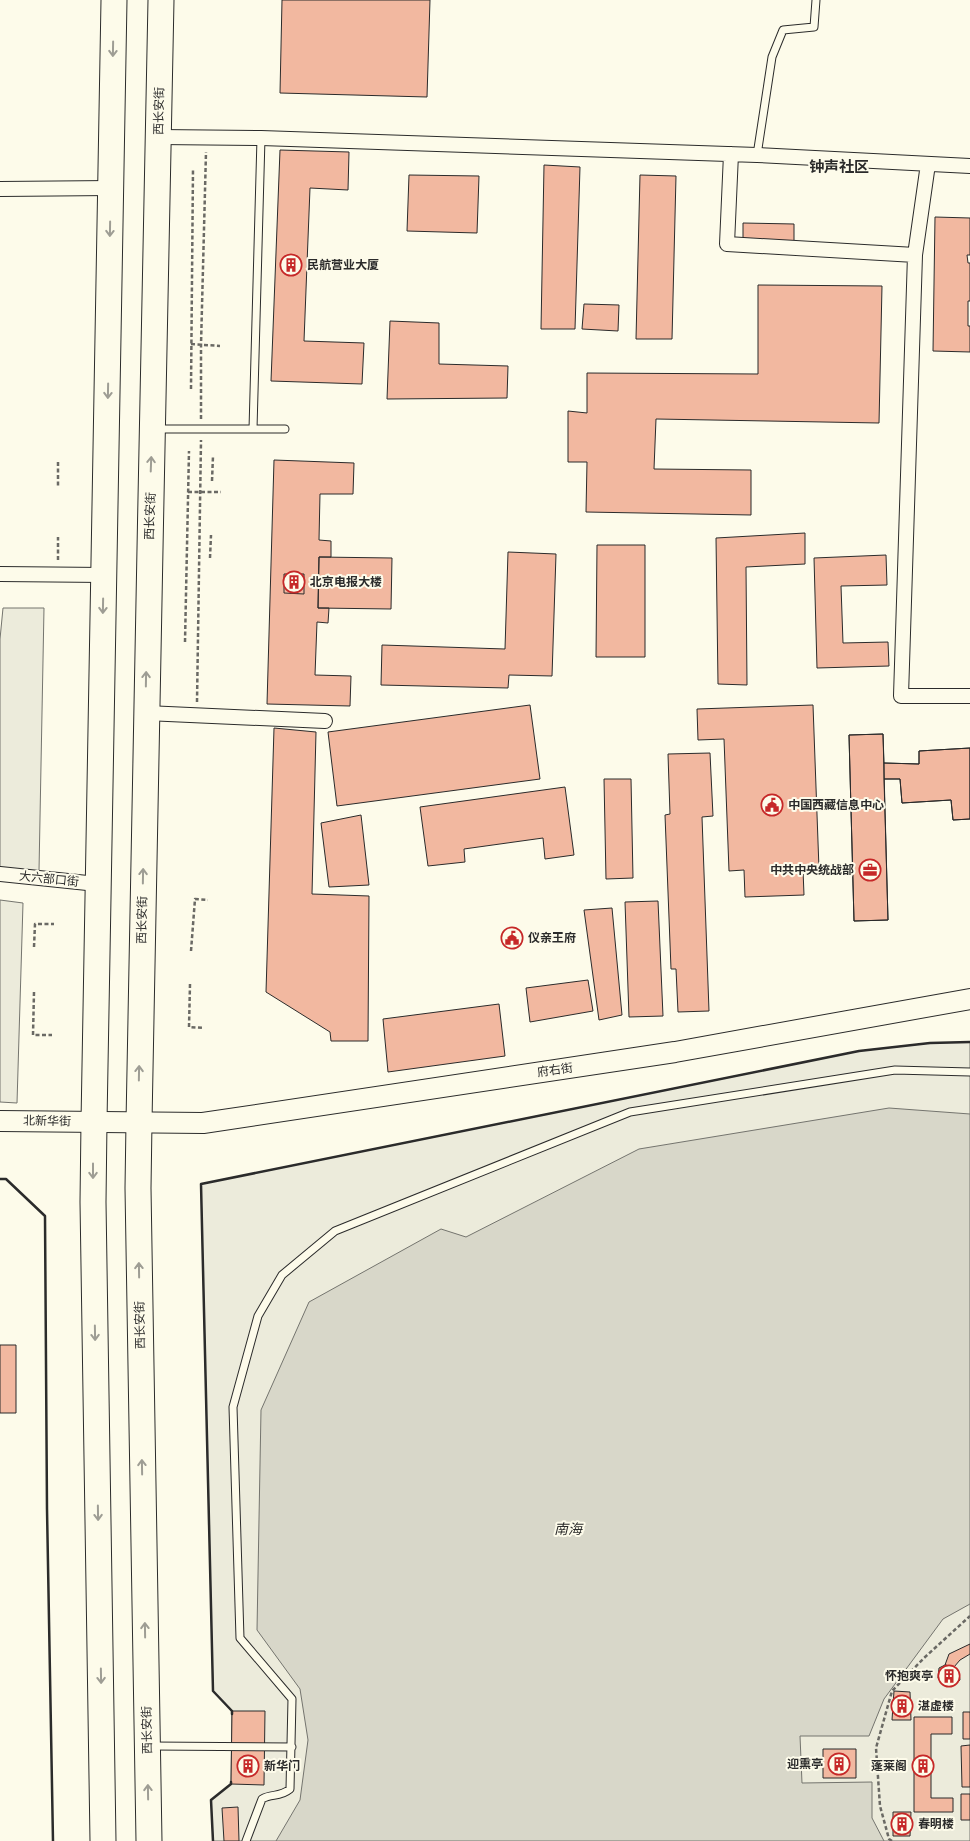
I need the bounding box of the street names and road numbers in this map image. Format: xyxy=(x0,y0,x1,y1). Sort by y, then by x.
street label: 西长安街 xyxy=(152,87,166,135)
street label: 西长安街 xyxy=(142,492,158,540)
street label: 大六部口街 xyxy=(18,869,80,889)
street label: 西长安街 xyxy=(135,896,149,944)
street label: 府右街 xyxy=(536,1061,574,1079)
street label: 北新华街 xyxy=(23,1114,71,1128)
street label: 西长安街 xyxy=(133,1301,147,1349)
street label: 西长安街 xyxy=(140,1706,154,1754)

